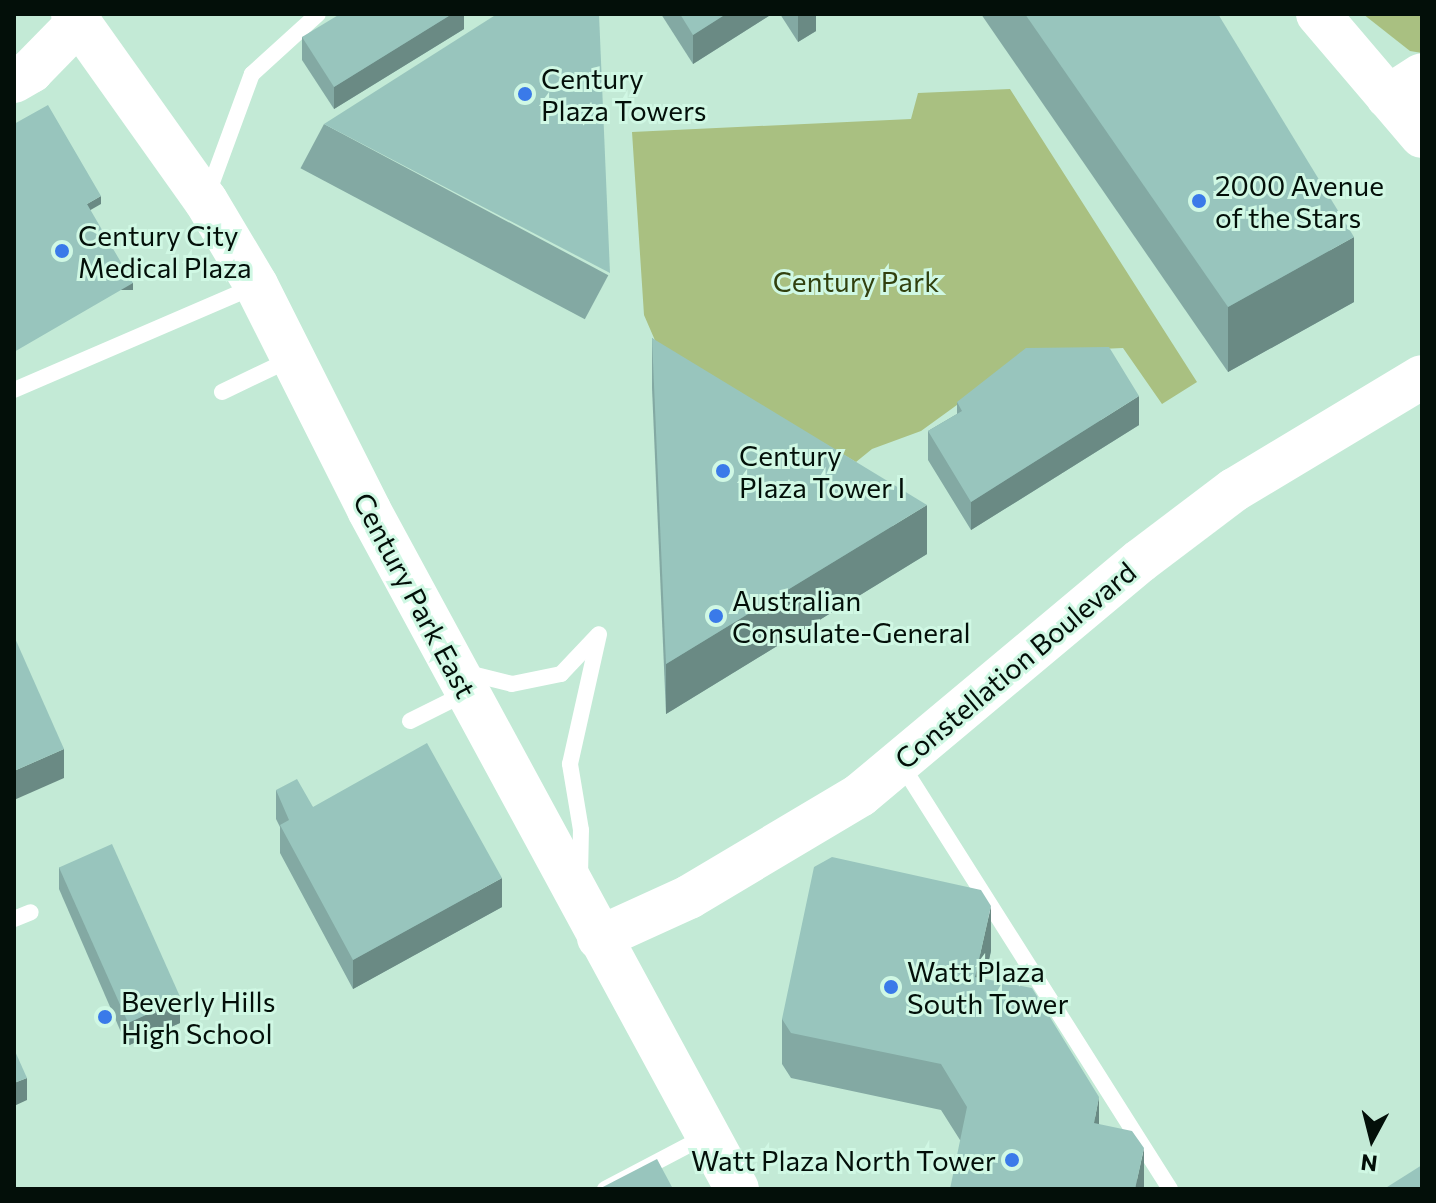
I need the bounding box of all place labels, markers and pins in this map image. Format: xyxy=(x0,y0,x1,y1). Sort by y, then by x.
place label: Century Plaza Towers xyxy=(541,61,706,127)
marker: Century Plaza Towers xyxy=(516,85,534,103)
place label: 2000 Avenue of the Stars xyxy=(1215,168,1384,234)
marker: 2000 Avenue of the Stars xyxy=(1190,192,1208,210)
place label: Century City Medical Plaza xyxy=(78,218,252,284)
marker: Century City Medical Plaza xyxy=(53,242,71,260)
place label: Century Plaza Tower I xyxy=(739,438,905,504)
marker: Century Plaza Tower I xyxy=(714,462,732,480)
place label: Australian Consulate-General xyxy=(732,583,971,649)
marker: Australian Consulate-General xyxy=(707,607,725,625)
place label: Watt Plaza South Tower xyxy=(907,954,1069,1020)
marker: Watt Plaza South Tower xyxy=(882,978,900,996)
place label: Beverly Hills High School xyxy=(121,984,275,1050)
marker: Beverly Hills High School xyxy=(96,1008,114,1026)
place label: Watt Plaza North Tower xyxy=(691,1143,996,1177)
marker: Watt Plaza North Tower xyxy=(1003,1151,1021,1169)

